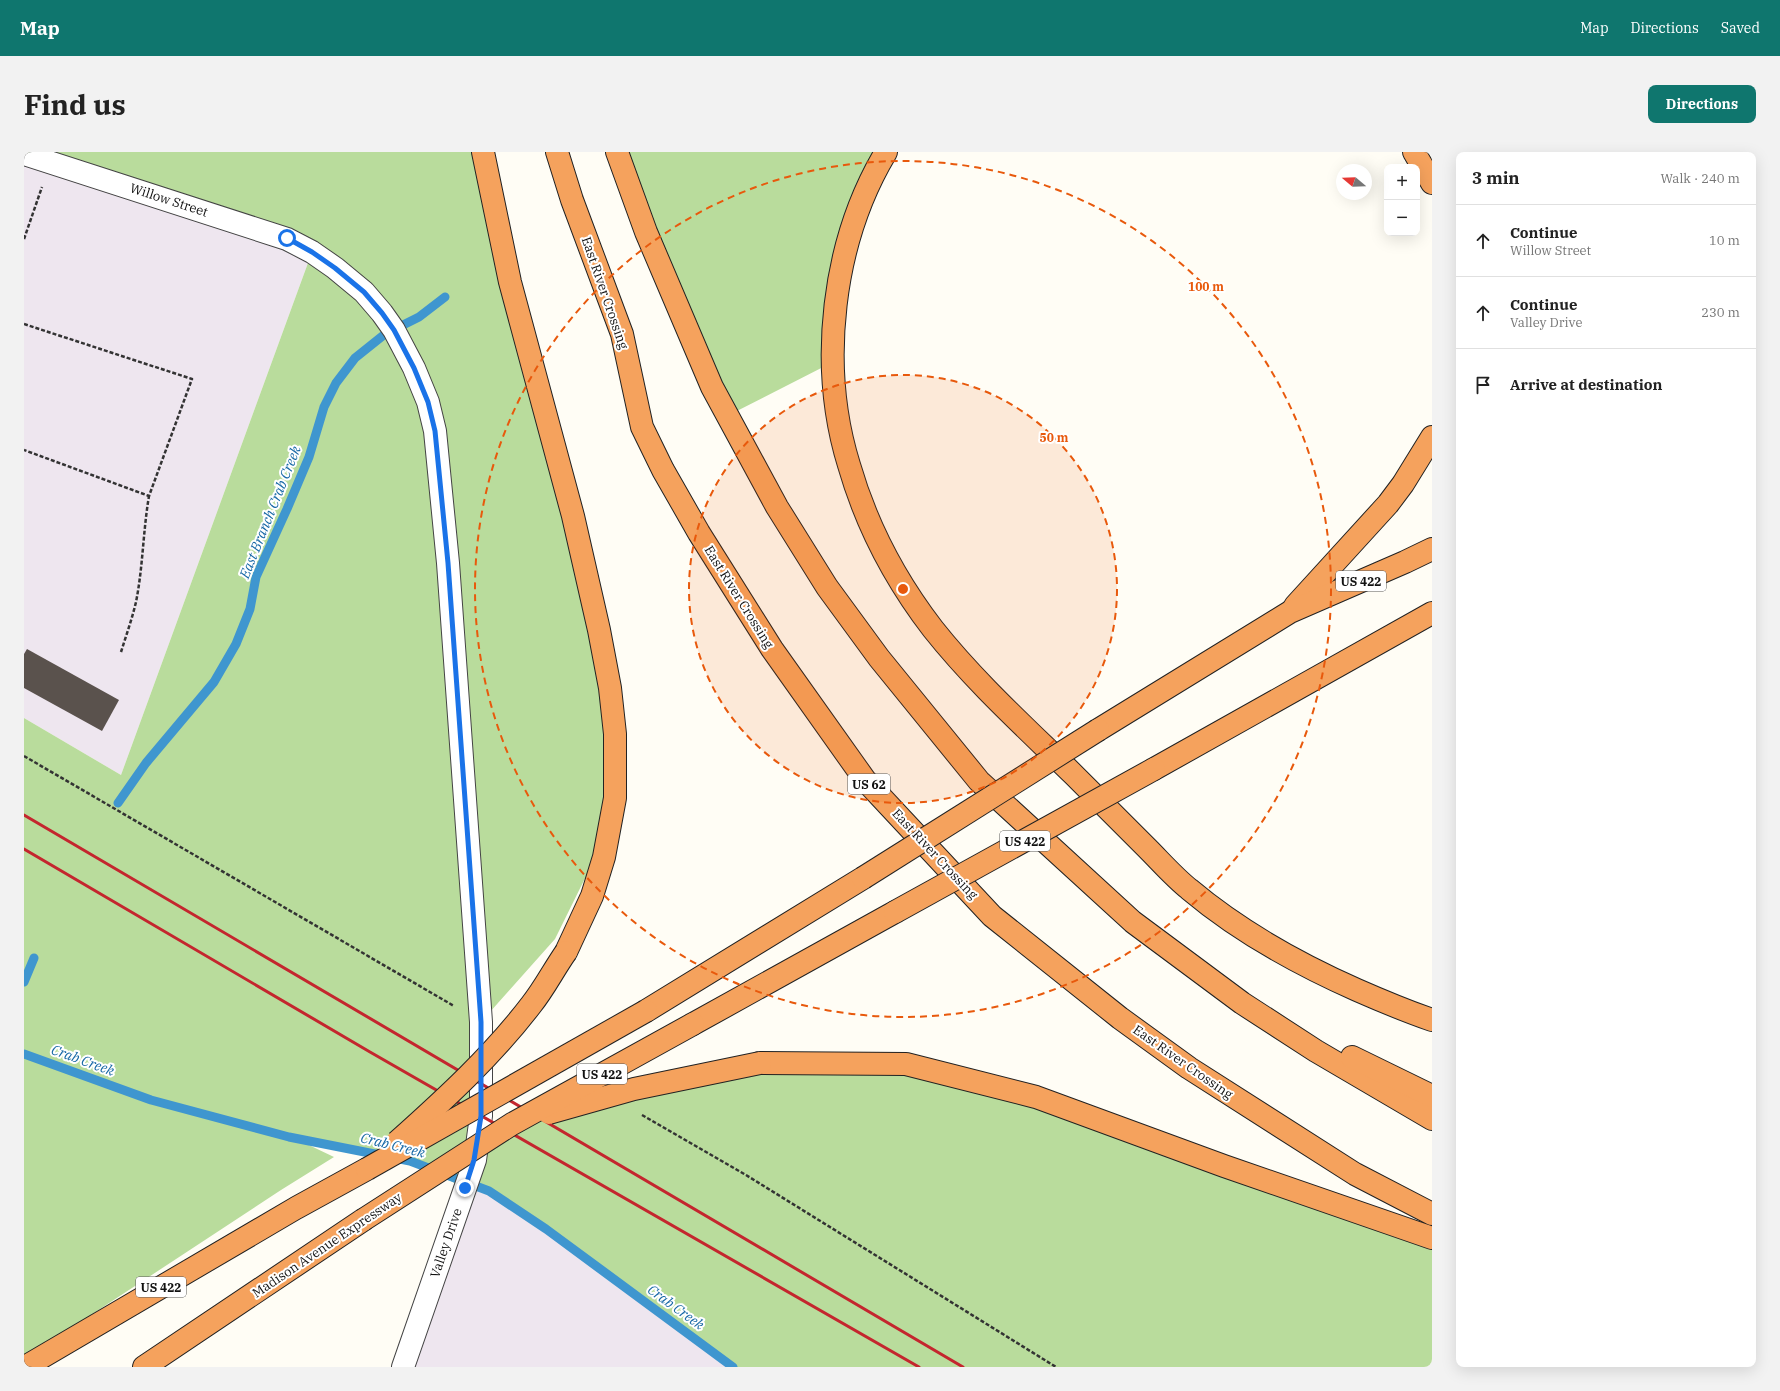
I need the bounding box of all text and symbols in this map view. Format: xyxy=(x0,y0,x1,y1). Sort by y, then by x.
text: Map xyxy=(20,16,60,40)
text: Map xyxy=(1580,19,1609,37)
text: Directions xyxy=(1631,19,1699,37)
text: Saved xyxy=(1721,19,1760,37)
button: Directions xyxy=(1648,85,1756,123)
text: Find us xyxy=(24,86,126,123)
north arrow xyxy=(1336,164,1372,200)
map controls xyxy=(1384,164,1420,236)
button: + xyxy=(1384,164,1420,200)
text: 3 min xyxy=(1472,167,1520,189)
text: Walk · 240 m xyxy=(1661,170,1740,187)
street label: Willow Street xyxy=(128,179,211,221)
button: − xyxy=(1384,200,1420,236)
text: Continue xyxy=(1510,223,1577,242)
route start xyxy=(278,229,296,247)
icon: ahead xyxy=(1472,230,1494,252)
text: 10 m xyxy=(1709,232,1740,249)
street label: East River Crossing xyxy=(578,234,632,352)
text: Willow Street xyxy=(1510,242,1591,259)
text: 100 m xyxy=(1188,279,1224,294)
text: Continue xyxy=(1510,295,1577,314)
icon: ahead xyxy=(1472,302,1494,324)
text: 230 m xyxy=(1701,304,1740,321)
text: Valley Drive xyxy=(1510,314,1582,331)
icon: arrive xyxy=(1472,374,1494,396)
text: Arrive at destination xyxy=(1510,375,1662,394)
text: 50 m xyxy=(1040,430,1069,445)
water label: East Branch Crab Creek xyxy=(235,443,305,582)
street label: East River Crossing xyxy=(701,542,777,652)
road number: US 422 xyxy=(1336,571,1386,591)
centre of rings xyxy=(896,582,910,596)
road number: US 62 xyxy=(848,774,890,794)
street label: East River Crossing xyxy=(889,805,981,903)
road number: US 422 xyxy=(1000,831,1050,851)
street label: East River Crossing xyxy=(1130,1021,1236,1103)
water label: Crab Creek xyxy=(49,1040,118,1080)
road number: US 422 xyxy=(577,1064,627,1084)
water label: Crab Creek xyxy=(359,1128,428,1162)
route end xyxy=(456,1179,474,1197)
street label: Madison Avenue Expressway xyxy=(249,1188,405,1302)
street label: Valley Drive xyxy=(426,1206,466,1280)
road number: US 422 xyxy=(136,1277,186,1297)
water label: Crab Creek xyxy=(644,1280,708,1334)

